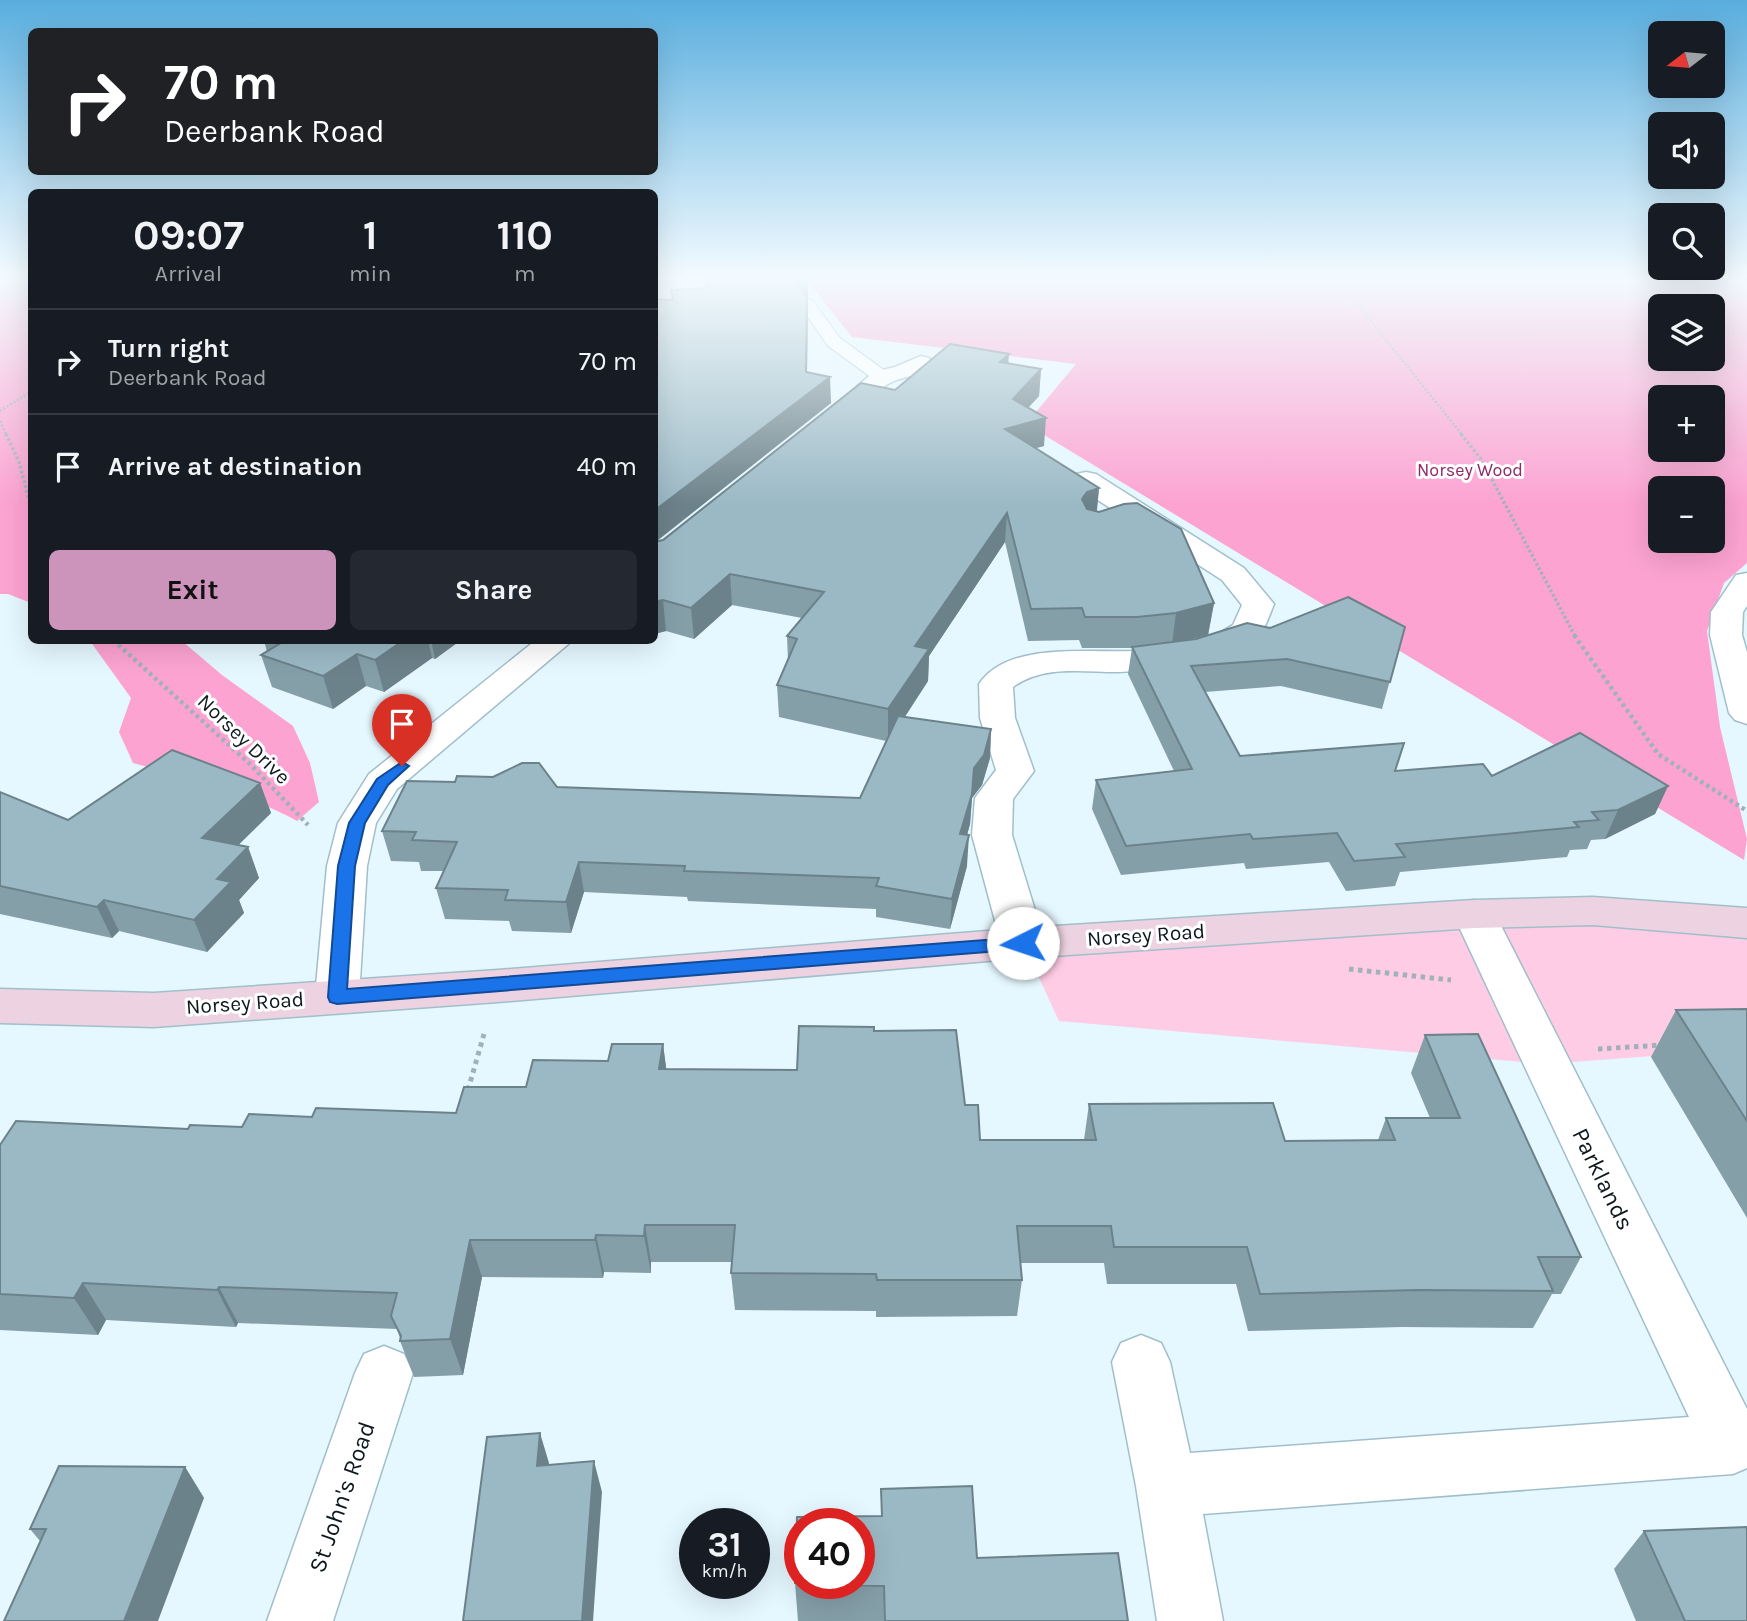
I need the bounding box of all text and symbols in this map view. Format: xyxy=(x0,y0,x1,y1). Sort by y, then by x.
north arrow xyxy=(1648,21,1726,98)
map controls xyxy=(1648,21,1725,553)
text: 70 m xyxy=(164,54,278,111)
icon: right xyxy=(49,56,140,147)
button: sound xyxy=(1648,112,1725,189)
text: Deerbank Road xyxy=(164,113,385,150)
button: search xyxy=(1648,203,1725,280)
text: 09:07 xyxy=(133,210,244,260)
text: 1 xyxy=(363,210,378,260)
text: 110 xyxy=(496,210,553,260)
text: Arrival xyxy=(155,260,222,287)
text: min xyxy=(349,260,391,287)
text: m xyxy=(514,260,535,287)
button: layers xyxy=(1648,294,1725,371)
text: Turn right xyxy=(108,333,229,364)
icon: right xyxy=(49,343,87,381)
text: 70 m xyxy=(579,346,637,377)
text: Deerbank Road xyxy=(108,364,267,391)
button: + xyxy=(1648,385,1725,462)
icon: arrive xyxy=(49,448,87,486)
text: Arrive at destination xyxy=(108,451,362,482)
text: 40 m xyxy=(577,451,637,482)
park label: Norsey Wood xyxy=(1417,459,1523,481)
button: − xyxy=(1648,476,1725,553)
button: Exit xyxy=(49,550,336,630)
button: Share xyxy=(350,550,637,630)
street label: Norsey Drive xyxy=(193,689,295,789)
pin xyxy=(372,694,432,766)
icon: arrive xyxy=(383,705,421,743)
position arrow xyxy=(986,906,1060,980)
street label: Norsey Road xyxy=(1086,919,1206,951)
street label: Norsey Road xyxy=(185,987,305,1019)
street label: Parklands xyxy=(1566,1123,1640,1235)
street label: St John's Road xyxy=(303,1418,381,1576)
speed limit sign: 40 xyxy=(784,1508,875,1599)
text: 31 xyxy=(707,1524,742,1565)
text: km/h xyxy=(702,1560,747,1582)

